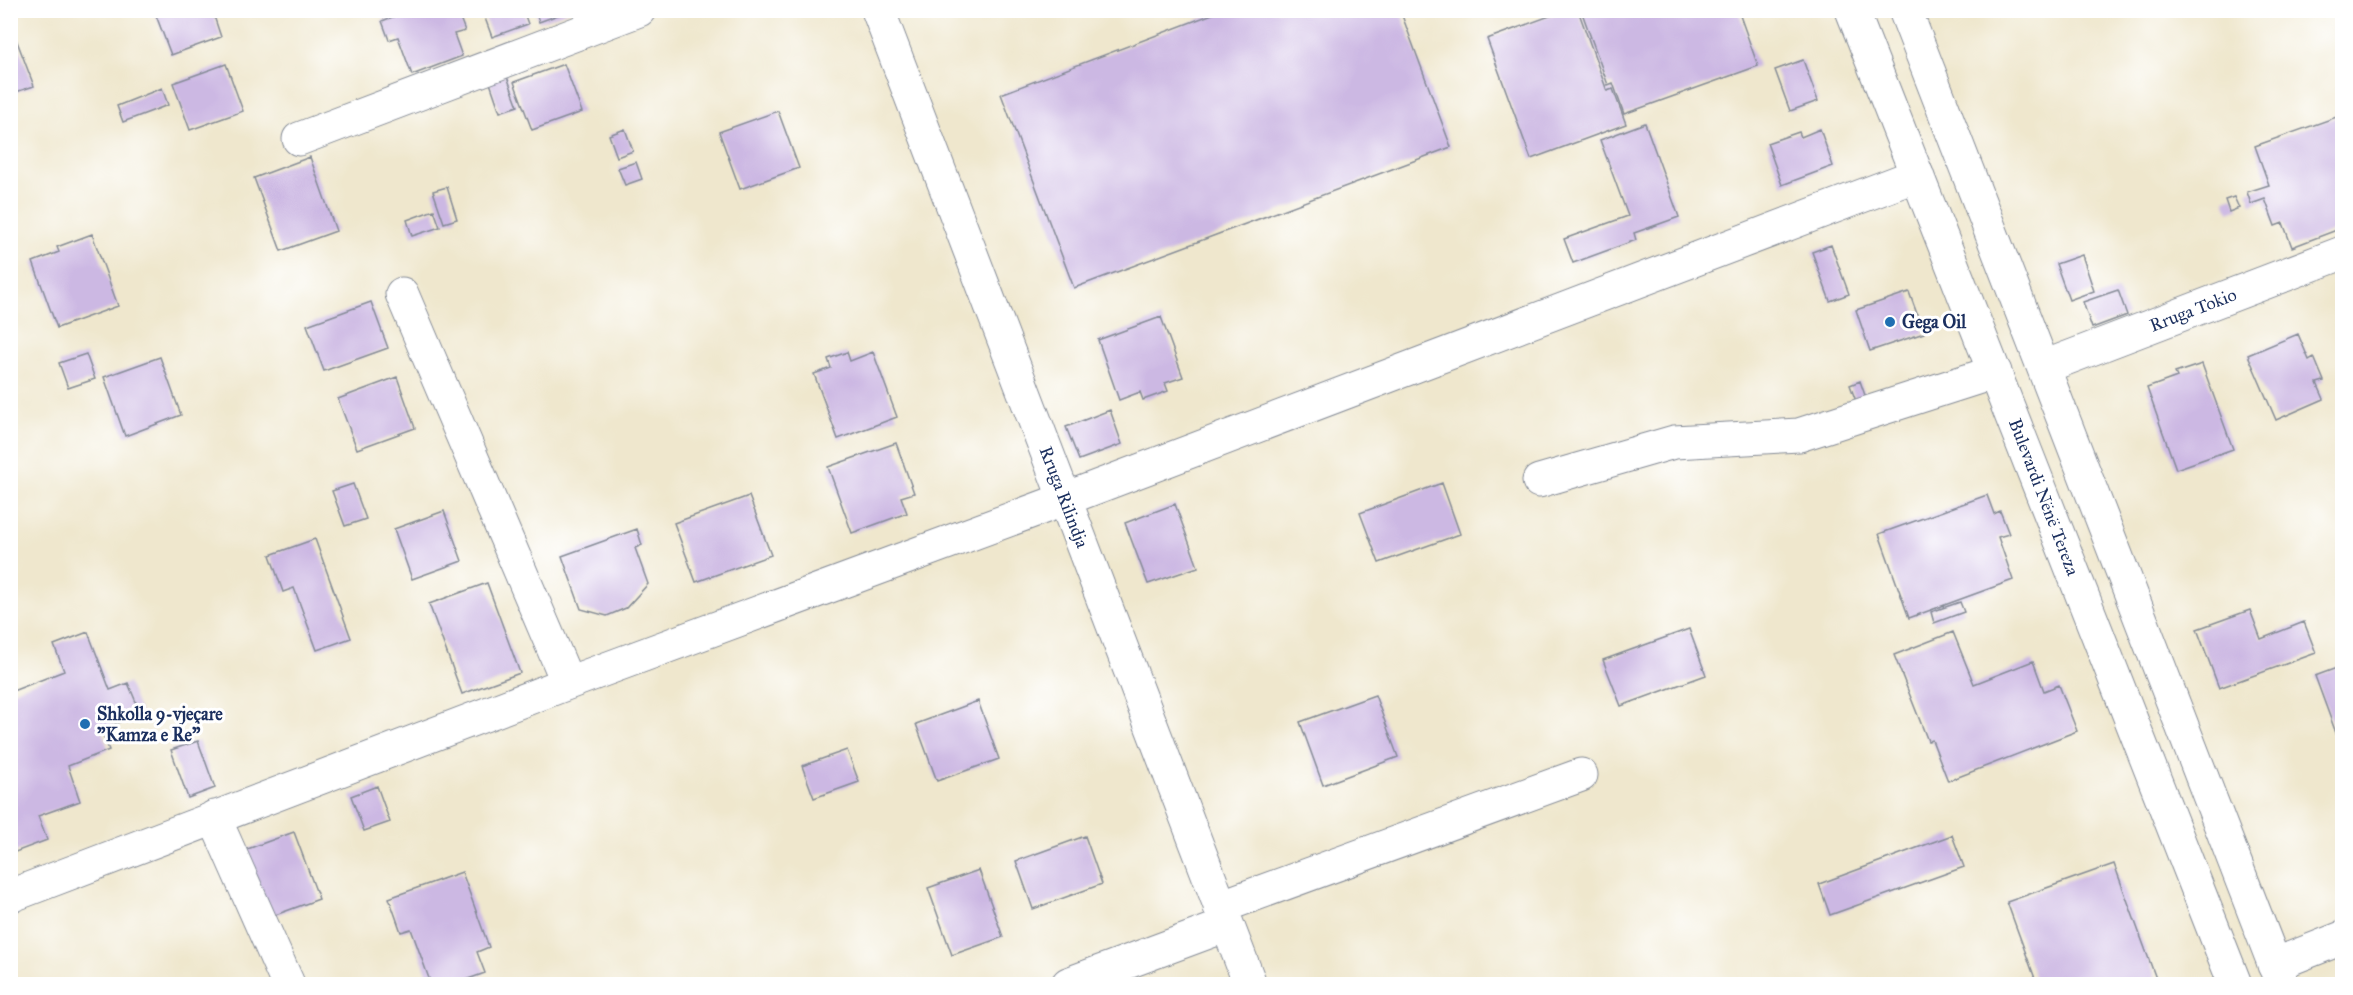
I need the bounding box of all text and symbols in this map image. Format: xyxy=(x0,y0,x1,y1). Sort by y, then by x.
street label: Rruga Tokio xyxy=(2146,283,2240,338)
place label: Gega Oil xyxy=(1902,311,1967,334)
marker: Gega Oil xyxy=(1883,315,1897,329)
street label: Bulevardi Nënë Tereza xyxy=(2004,415,2084,579)
street label: Rruga Rilindja xyxy=(1034,443,1094,552)
place label: Shkolla 9-vjeçare "Kamza e Re" xyxy=(97,703,223,746)
marker: Shkolla 9-vjeçare "Kamza e Re" xyxy=(78,717,92,731)

